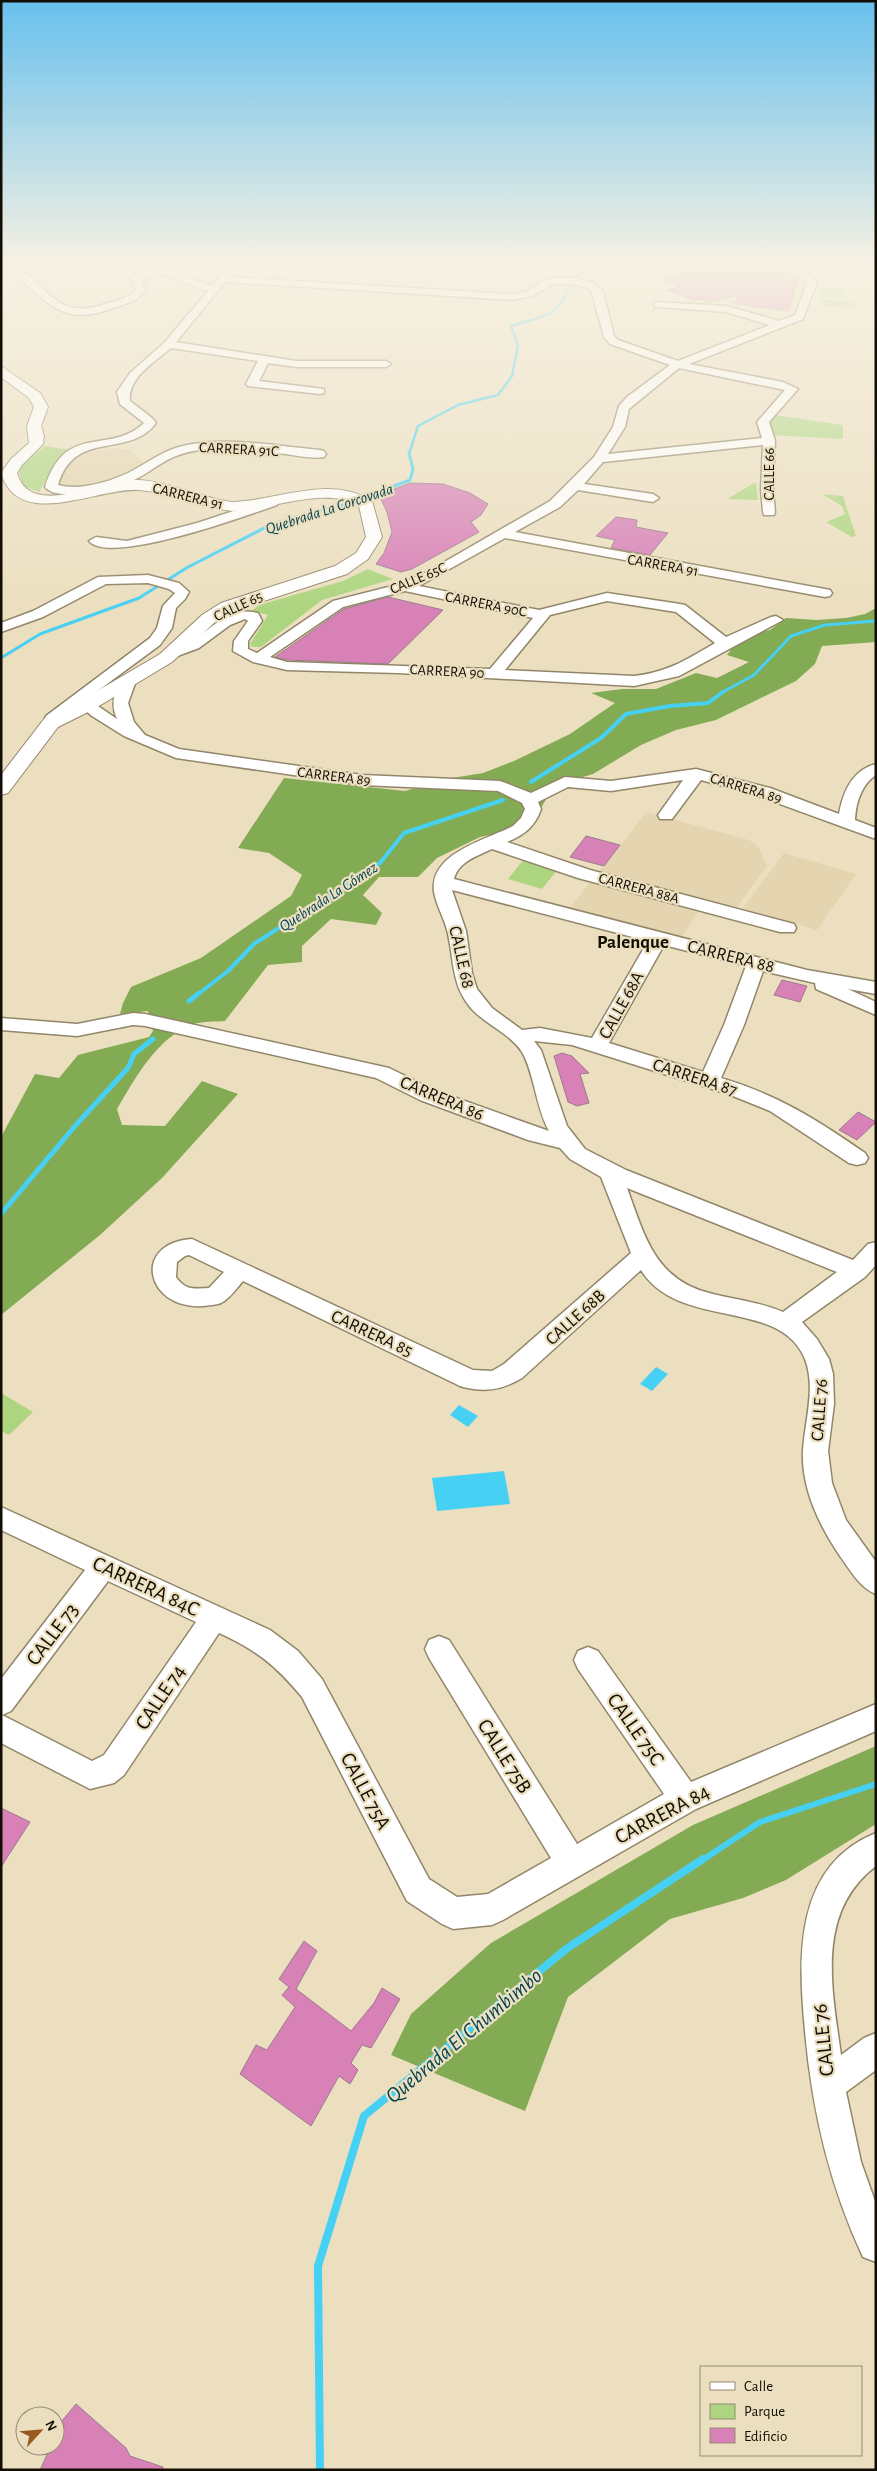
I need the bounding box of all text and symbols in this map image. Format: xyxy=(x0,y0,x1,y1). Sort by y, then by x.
street label: CARRERA 91C xyxy=(199,440,279,459)
street label: CALLE 66 xyxy=(762,448,777,500)
street label: CARRERA 91 xyxy=(151,480,225,512)
water label: Quebrada La Corcovada xyxy=(264,481,395,538)
street label: CARRERA 91 xyxy=(626,552,700,579)
street label: CALLE 65C xyxy=(388,560,449,597)
street label: CALLE 65 xyxy=(211,589,265,624)
street label: CARRERA 90C xyxy=(444,589,528,620)
street label: CARRERA 90 xyxy=(409,662,485,681)
street label: CARRERA 89 xyxy=(296,765,372,788)
street label: CARRERA 89 xyxy=(708,770,783,806)
water label: Quebrada La Gómez xyxy=(276,859,382,935)
street label: CARRERA 88A xyxy=(597,871,681,907)
street label: CALLE 68 xyxy=(445,924,477,990)
district label: Palenque xyxy=(597,933,669,952)
street label: CARRERA 88 xyxy=(685,937,776,976)
street label: CALLE 68A xyxy=(596,968,648,1042)
street label: CARRERA 87 xyxy=(650,1056,739,1100)
street label: CARRERA 86 xyxy=(397,1073,486,1125)
street label: CALLE 68B xyxy=(543,1287,609,1349)
street label: CARRERA 85 xyxy=(328,1307,415,1361)
street label: CALLE 76 xyxy=(809,1378,831,1442)
street label: CARRERA 84C xyxy=(89,1553,202,1620)
street label: CALLE 73 xyxy=(22,1599,82,1669)
street label: CALLE 74 xyxy=(131,1661,190,1733)
street label: CALLE 75C xyxy=(603,1689,668,1769)
street label: CALLE 75B xyxy=(474,1716,535,1797)
street label: CALLE 75A xyxy=(337,1749,394,1833)
street label: CARRERA 84 xyxy=(611,1781,713,1848)
water label: Quebrada El Chumbimbo xyxy=(381,1964,546,2107)
street label: CALLE 76 xyxy=(809,2003,838,2077)
legend xyxy=(700,2366,862,2456)
text: Calle xyxy=(744,2379,773,2394)
text: Parque xyxy=(744,2404,785,2419)
north arrow xyxy=(15,2406,65,2456)
text: N xyxy=(42,2418,59,2433)
text: Edificio xyxy=(744,2429,787,2444)

